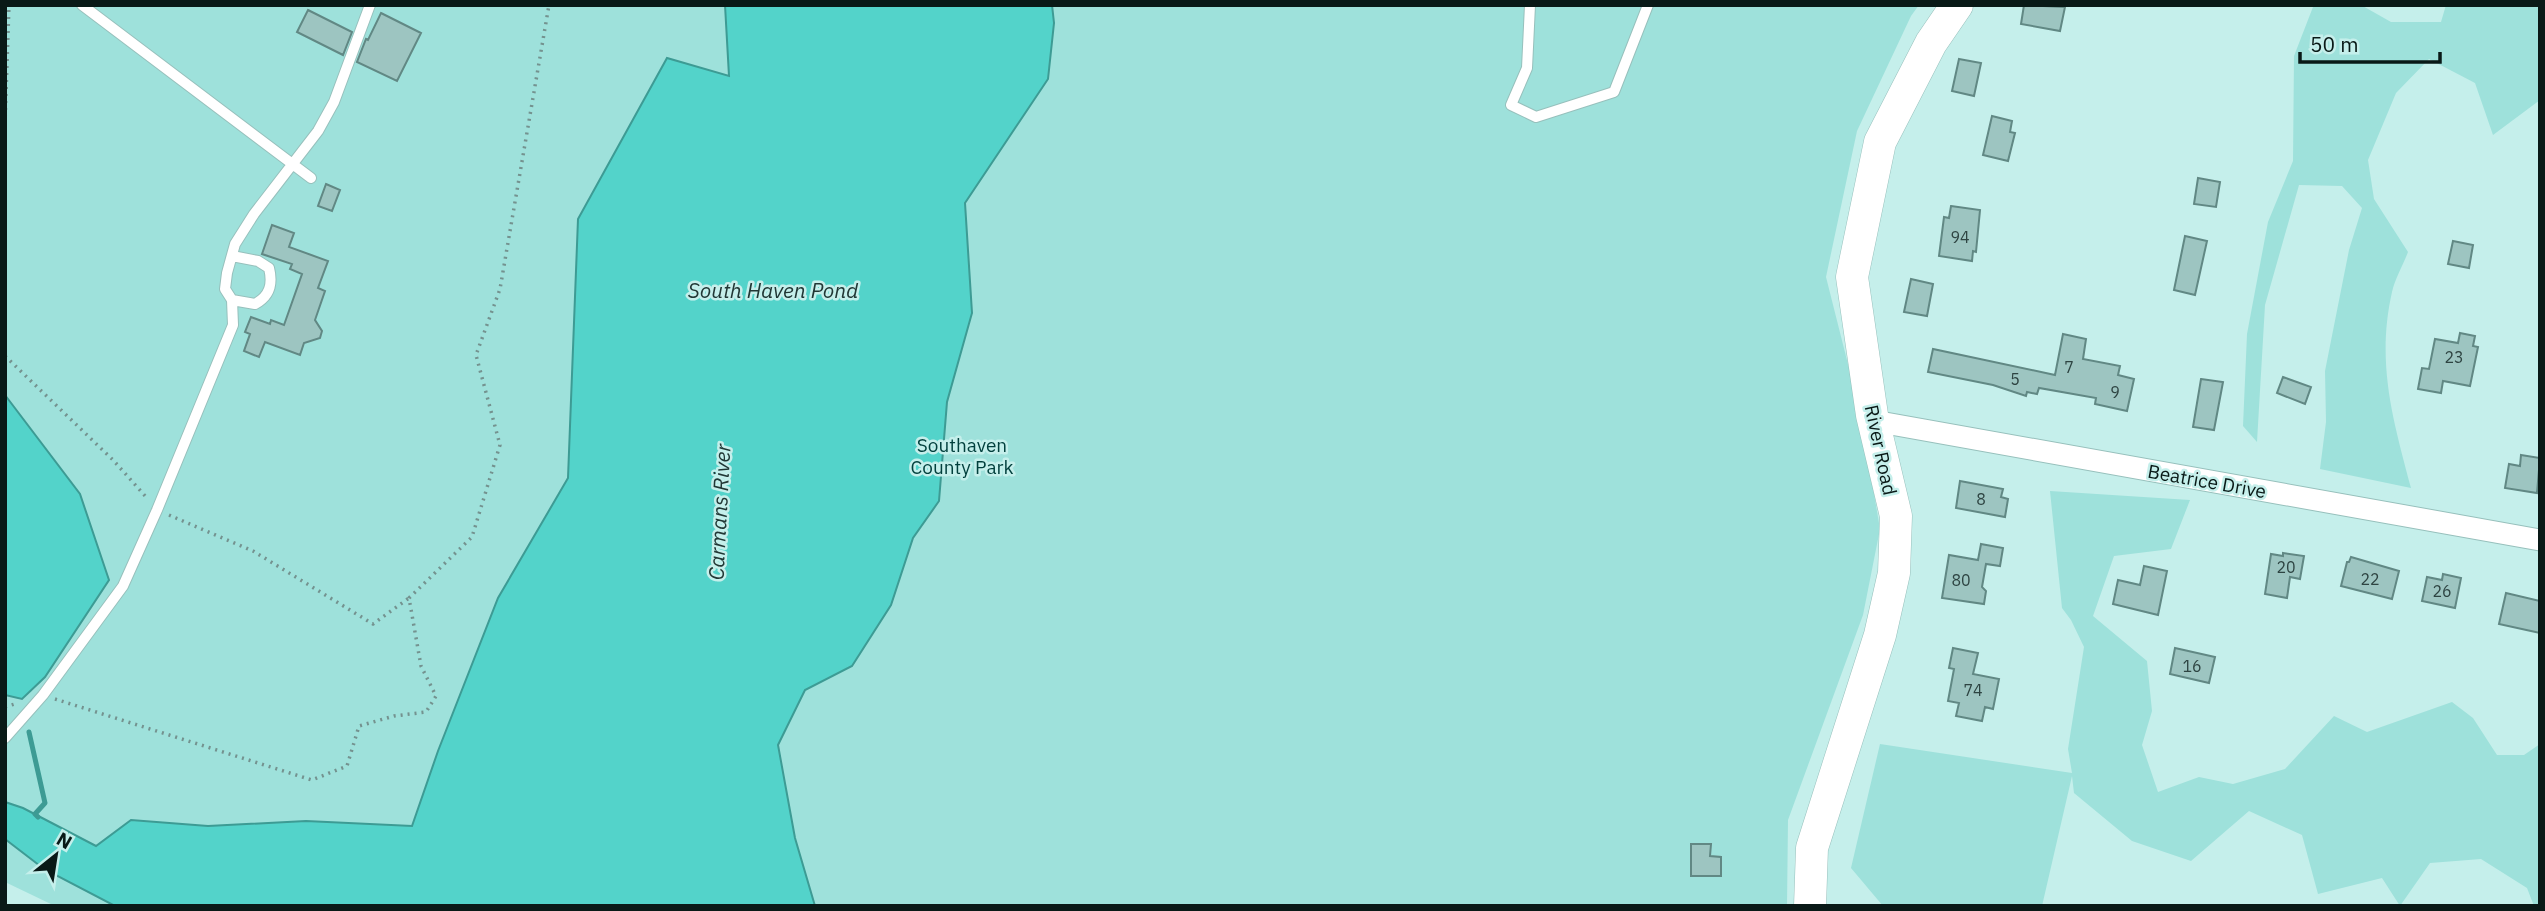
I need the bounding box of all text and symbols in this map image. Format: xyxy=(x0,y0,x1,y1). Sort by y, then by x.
scale bar xyxy=(2300,21,2440,65)
text: 50 m xyxy=(2310,30,2359,58)
house number: 94 xyxy=(1950,227,1970,247)
water label: South Haven Pond xyxy=(688,276,859,304)
house number: 23 xyxy=(2444,347,2464,367)
house number: 7 xyxy=(2064,357,2074,377)
house number: 5 xyxy=(2010,369,2020,389)
house number: 9 xyxy=(2110,382,2120,402)
street label: River Road xyxy=(1860,403,1902,497)
park label: Southaven County Park xyxy=(910,433,1014,479)
water label: Carmans River xyxy=(701,442,737,581)
street label: Beatrice Drive xyxy=(2146,459,2268,503)
house number: 8 xyxy=(1976,489,1986,509)
house number: 20 xyxy=(2276,557,2296,577)
house number: 22 xyxy=(2360,569,2380,589)
house number: 80 xyxy=(1951,570,1971,590)
house number: 26 xyxy=(2432,581,2452,601)
house number: 16 xyxy=(2182,656,2202,676)
house number: 74 xyxy=(1963,680,1983,700)
north arrow xyxy=(21,820,91,890)
text: N xyxy=(53,826,76,854)

